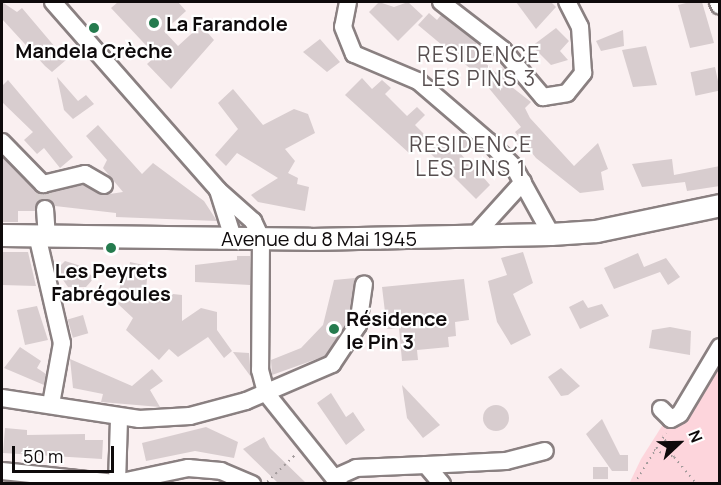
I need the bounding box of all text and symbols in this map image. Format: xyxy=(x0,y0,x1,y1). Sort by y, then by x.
place label: La Farandole xyxy=(166,11,288,35)
marker: La Farandole xyxy=(147,16,161,30)
marker: Mandela Crèche xyxy=(87,21,101,35)
place label: Mandela Crèche xyxy=(15,38,173,62)
district label: RESIDENCE LES PINS 3 xyxy=(417,41,541,91)
district label: RESIDENCE LES PINS 1 xyxy=(409,131,533,181)
street label: Avenue du 8 Mai 1945 xyxy=(221,226,417,250)
marker: Les Peyrets Fabrégoules xyxy=(104,241,118,255)
place label: Les Peyrets Fabrégoules xyxy=(51,258,171,305)
place label: Résidence le Pin 3 xyxy=(346,306,447,353)
marker: Résidence le Pin 3 xyxy=(327,322,341,336)
north arrow xyxy=(649,413,709,473)
text: N xyxy=(683,427,708,446)
scale bar xyxy=(15,434,117,472)
text: 50 m xyxy=(23,444,63,468)

